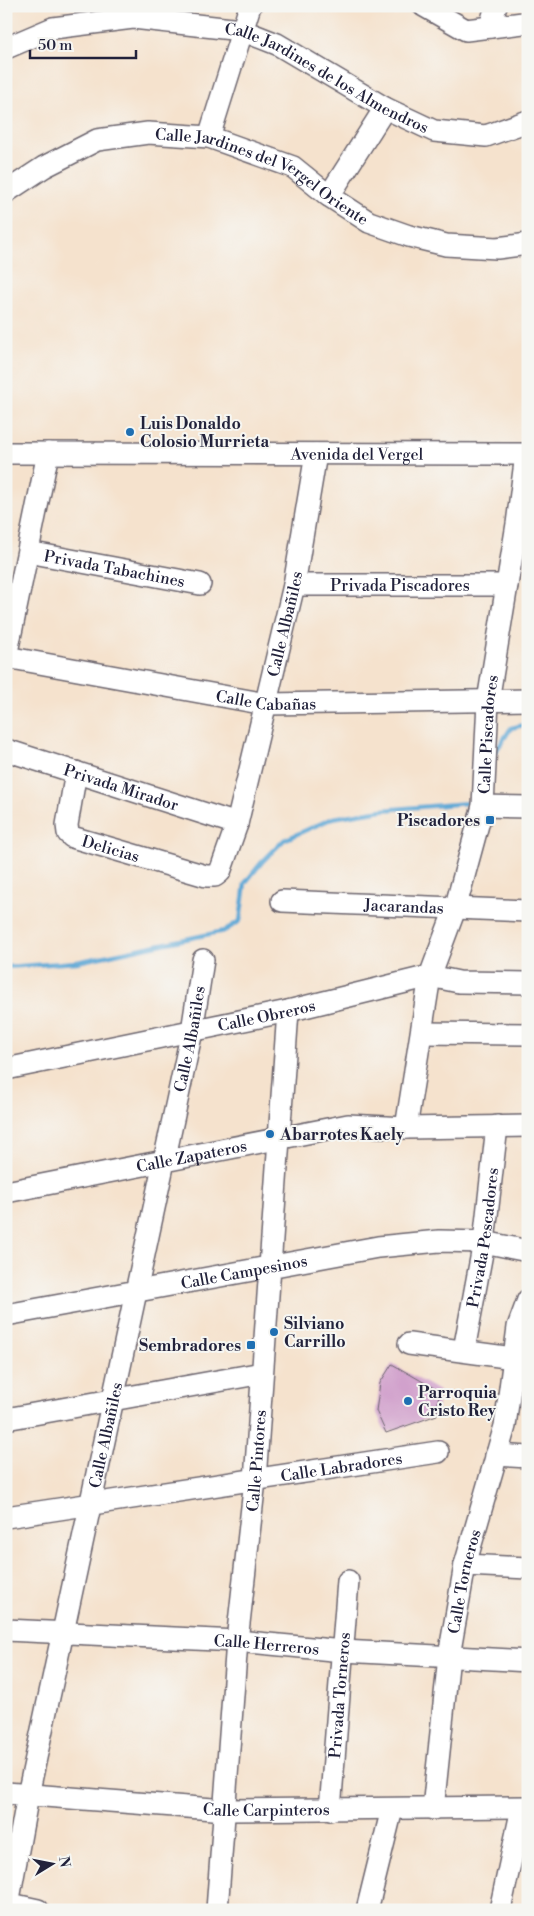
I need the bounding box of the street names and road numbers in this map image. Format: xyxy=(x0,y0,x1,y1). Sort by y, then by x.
street label: Calle Jardines de los Almendros xyxy=(224,19,432,138)
street label: Calle Jardines del Vergel Oriente xyxy=(154,124,372,230)
street label: Avenida del Vergel xyxy=(290,445,424,465)
street label: Privada Tabachines xyxy=(42,546,187,592)
street label: Calle Albañiles xyxy=(263,570,307,679)
street label: Privada Piscadores xyxy=(330,576,470,596)
street label: Calle Piscadores xyxy=(475,673,503,794)
street label: Calle Cabañas xyxy=(214,686,316,715)
street label: Privada Mirador xyxy=(61,760,181,816)
street label: Delicias xyxy=(79,831,142,867)
street label: Jacarandas xyxy=(363,895,444,919)
street label: Calle Albañiles xyxy=(170,985,210,1094)
street label: Calle Obreros xyxy=(216,996,318,1036)
street label: Calle Zapateros xyxy=(135,1136,249,1177)
street label: Privada Pescadores xyxy=(463,1167,503,1309)
street label: Calle Campesinos xyxy=(179,1251,309,1294)
street label: Calle Albañiles xyxy=(85,1381,127,1490)
street label: Calle Pintores xyxy=(243,1409,271,1513)
street label: Calle Labradores xyxy=(279,1449,404,1487)
street label: Calle Torneros xyxy=(444,1527,486,1635)
street label: Calle Herreros xyxy=(213,1631,320,1660)
street label: Privada Torneros xyxy=(325,1632,355,1759)
street label: Calle Carpinteros xyxy=(202,1799,330,1821)

